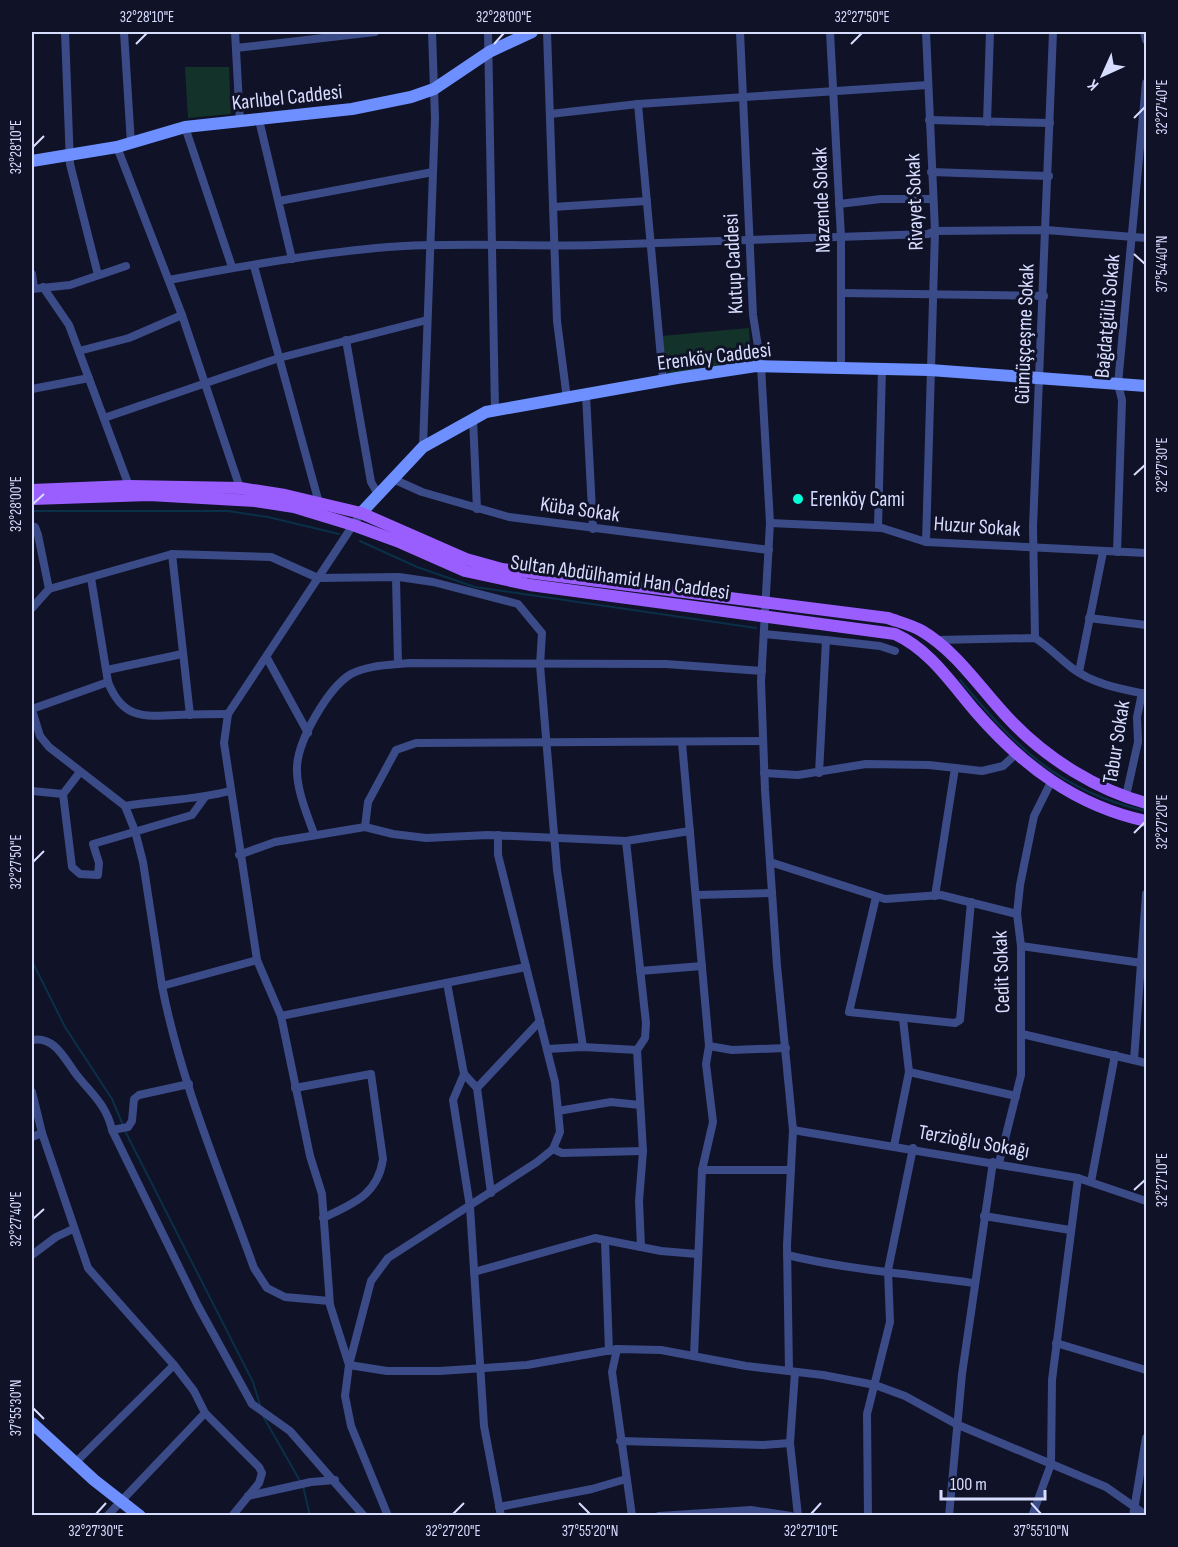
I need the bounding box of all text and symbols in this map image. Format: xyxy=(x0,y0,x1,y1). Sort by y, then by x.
text: 32°28'10"E xyxy=(120,8,174,27)
text: 32°28'00"E xyxy=(476,8,532,27)
text: 32°27'50"E xyxy=(834,8,890,27)
north arrow xyxy=(1073,45,1133,105)
text: K xyxy=(1084,75,1103,94)
street label: Karlıbel Caddesi xyxy=(231,79,344,116)
text: 32°27'40"E xyxy=(1153,79,1172,135)
text: 32°28'10"E xyxy=(7,120,26,174)
street label: Nazende Sokak xyxy=(807,147,836,253)
street label: Rivayet Sokak xyxy=(900,153,929,251)
street label: Kutup Caddesi xyxy=(718,213,749,315)
text: 37°54'40"N xyxy=(1153,236,1172,293)
street label: Bağdatgülü Sokak xyxy=(1090,253,1125,379)
street label: Gümüşçeşme Sokak xyxy=(1010,263,1039,405)
street label: Erenköy Caddesi xyxy=(656,337,773,376)
text: 32°27'30"E xyxy=(1153,437,1172,493)
text: 32°28'00"E xyxy=(7,476,26,532)
place label: Erenköy Cami xyxy=(810,487,905,512)
street label: Küba Sokak xyxy=(539,492,621,527)
marker: Erenköy Cami xyxy=(791,492,805,506)
street label: Huzur Sokak xyxy=(933,511,1021,542)
street label: Sultan Abdülhamid Han Caddesi xyxy=(509,550,731,605)
street label: Tabur Sokak xyxy=(1098,699,1135,785)
text: 32°27'20"E xyxy=(1153,794,1172,850)
text: 32°27'50"E xyxy=(7,834,26,890)
street label: Cedit Sokak xyxy=(988,930,1015,1014)
street label: Terzioğlu Sokağı xyxy=(916,1119,1031,1164)
text: 32°27'10"E xyxy=(1153,1153,1172,1207)
text: 32°27'40"E xyxy=(7,1191,26,1247)
text: 37°55'30"N xyxy=(7,1380,26,1436)
scale bar xyxy=(941,1463,1044,1501)
text: 100 m xyxy=(950,1474,987,1495)
text: 32°27'30"E xyxy=(68,1522,124,1541)
text: 32°27'20"E xyxy=(425,1522,481,1541)
text: 37°55'20"N xyxy=(562,1522,618,1541)
text: 32°27'10"E xyxy=(784,1522,838,1541)
text: 37°55'10"N xyxy=(1013,1522,1069,1541)

